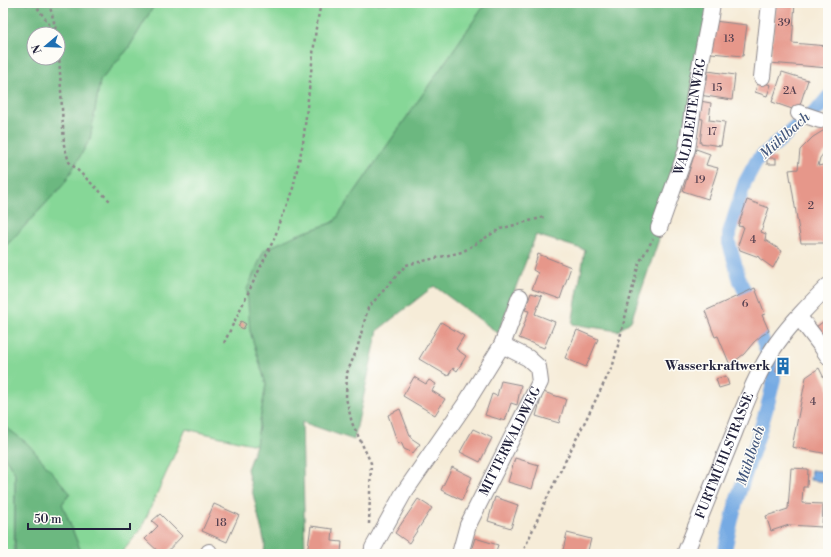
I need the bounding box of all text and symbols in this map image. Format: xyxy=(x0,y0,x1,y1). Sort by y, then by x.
house number: 39 xyxy=(778,16,791,30)
north arrow xyxy=(26,26,66,66)
house number: 13 xyxy=(724,32,734,46)
text: N xyxy=(29,42,46,55)
street label: WALDLEITENWEG xyxy=(670,57,710,178)
house number: 15 xyxy=(712,81,722,95)
house number: 2A xyxy=(783,84,797,98)
water label: Mühlbach xyxy=(756,108,814,163)
house number: 17 xyxy=(707,125,717,139)
house number: 19 xyxy=(694,173,706,187)
house number: 2 xyxy=(808,199,814,213)
house number: 4 xyxy=(750,233,757,247)
house number: 6 xyxy=(742,297,749,311)
building icon: Wasserkraftwerk xyxy=(773,356,793,376)
place label: Wasserkraftwerk xyxy=(664,358,771,374)
street label: MITTERWALDWEG xyxy=(476,383,545,498)
street label: FURTMÜHLSTRASSE xyxy=(692,390,757,521)
house number: 4 xyxy=(810,395,817,409)
water label: Mühlbach xyxy=(733,424,769,488)
scale bar xyxy=(28,505,130,531)
text: 50 m xyxy=(34,512,62,527)
house number: 18 xyxy=(215,516,227,530)

